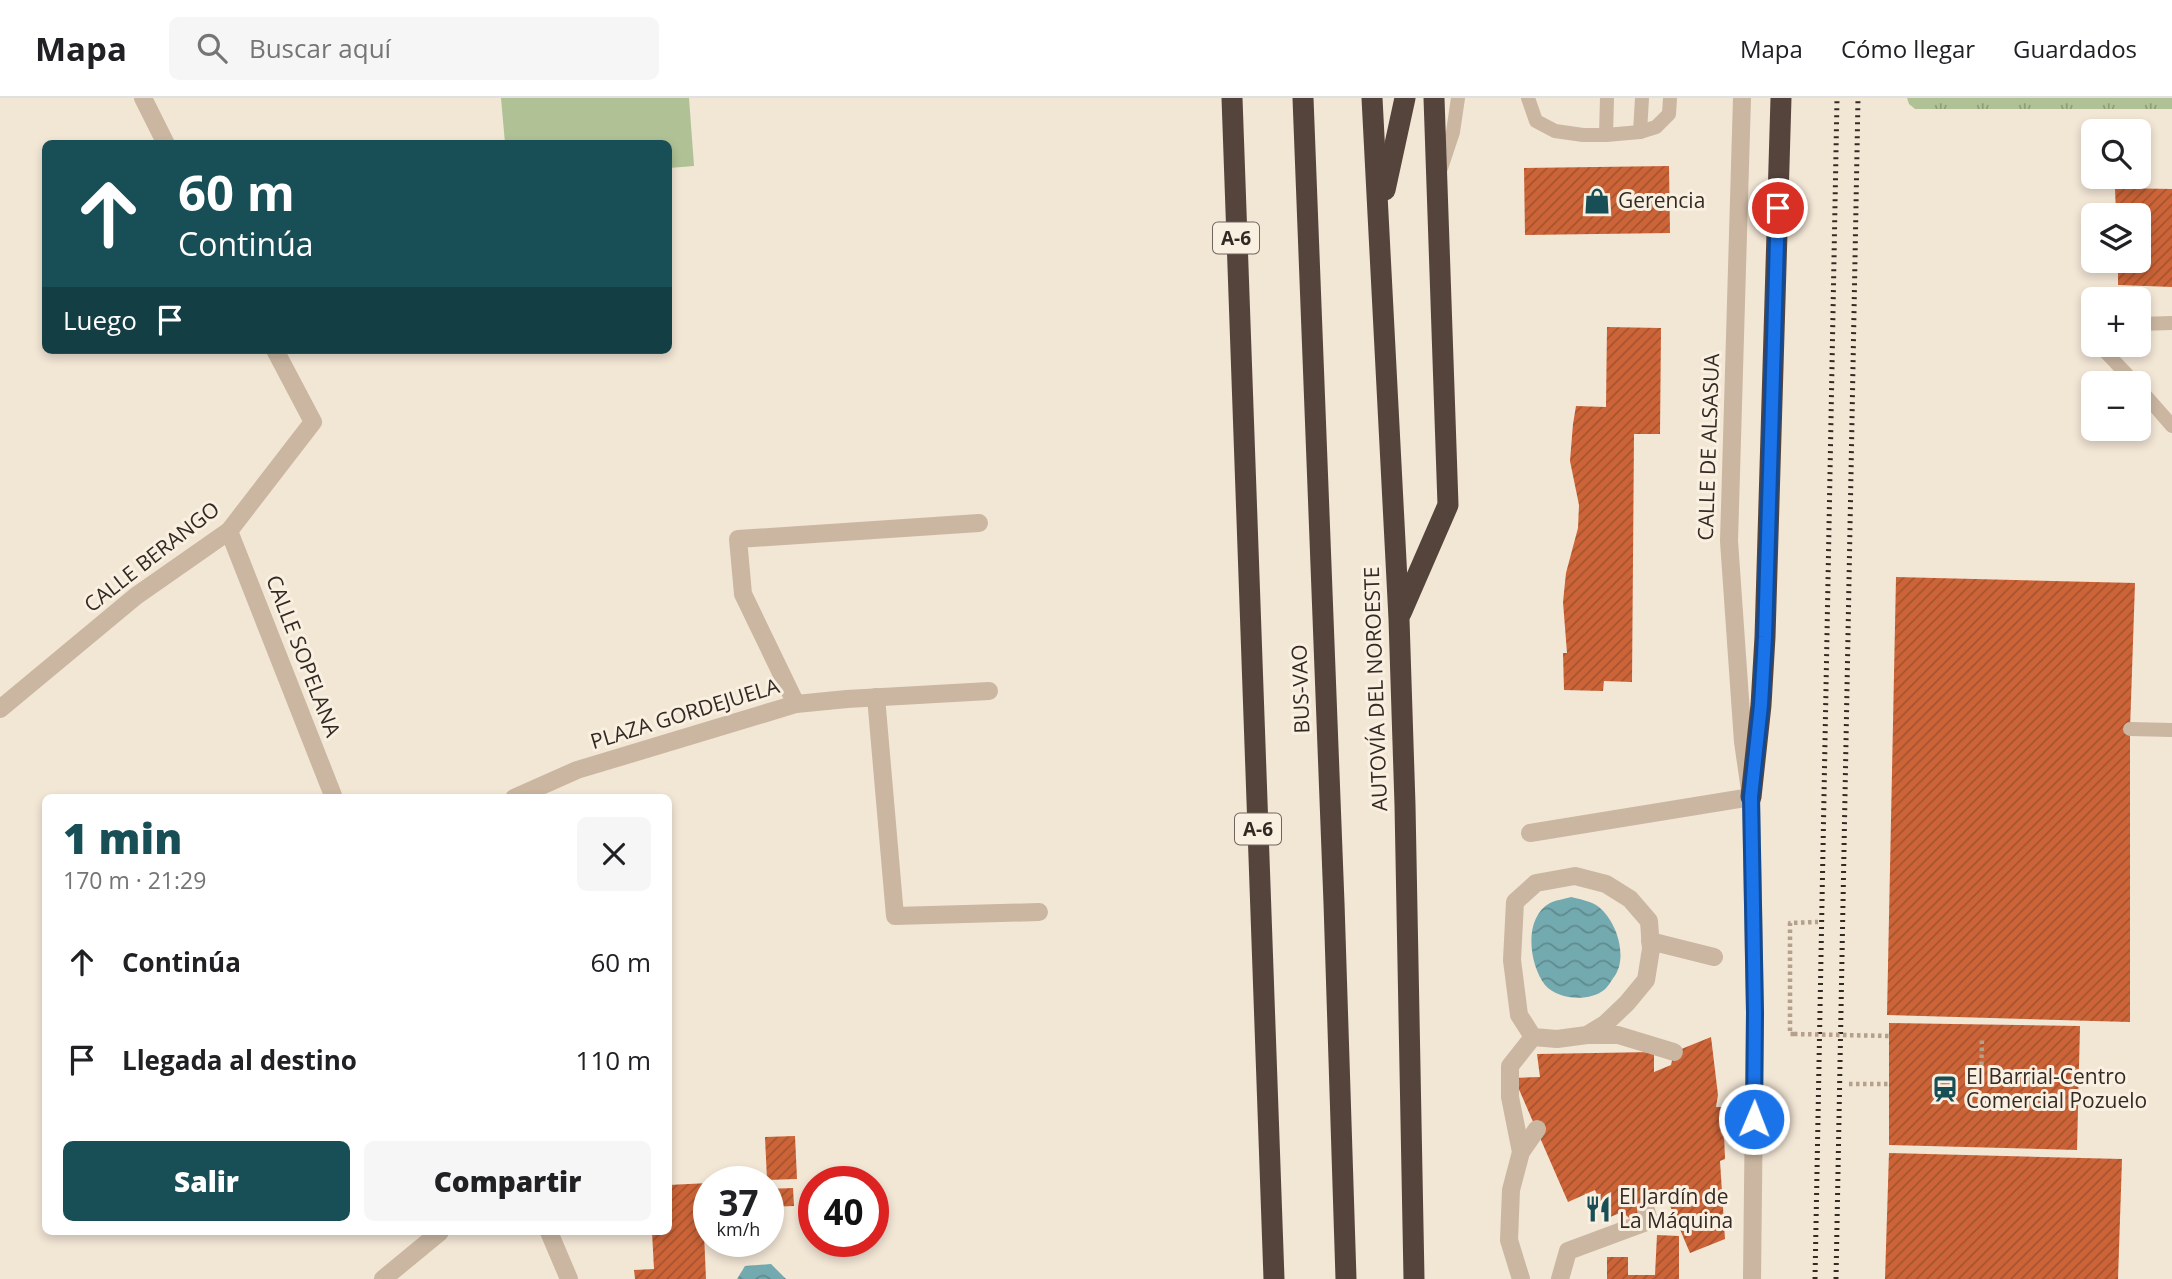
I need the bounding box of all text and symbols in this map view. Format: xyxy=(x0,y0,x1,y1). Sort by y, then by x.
search box xyxy=(169,17,659,80)
text: Mapa xyxy=(35,26,127,71)
icon: search xyxy=(193,29,231,67)
text: Buscar aquí xyxy=(249,30,391,66)
text: Mapa xyxy=(1740,32,1803,65)
text: Cómo llegar xyxy=(1841,32,1975,65)
text: Guardados xyxy=(2013,32,2137,65)
map controls xyxy=(2081,119,2151,441)
button: search xyxy=(2081,119,2151,189)
text: 60 m xyxy=(178,159,295,225)
icon: ahead xyxy=(63,168,154,259)
pin xyxy=(1748,178,1808,238)
shop icon: Gerencia xyxy=(1582,186,1612,216)
place label: Gerencia xyxy=(1618,186,1705,214)
icon: arrive xyxy=(1759,189,1797,227)
button: layers xyxy=(2081,203,2151,273)
text: Continúa xyxy=(178,222,314,265)
road number: A-6 xyxy=(1213,222,1259,254)
button: + xyxy=(2081,287,2151,357)
icon: arrive xyxy=(151,301,189,339)
text: Luego xyxy=(63,302,137,338)
street label: CALLE DE ALSASUA xyxy=(1691,352,1725,541)
button: − xyxy=(2081,371,2151,441)
street label: CALLE BERANGO xyxy=(78,495,225,618)
street label: AUTOVÍA DEL NOROESTE xyxy=(1357,566,1393,812)
street label: CALLE SOPELANA xyxy=(260,571,348,741)
street label: BUS-VAO xyxy=(1284,644,1316,734)
street label: PLAZA GORDEJUELA xyxy=(587,671,783,755)
text: 1 min xyxy=(63,809,182,866)
road number: A-6 xyxy=(1235,814,1281,844)
button: close xyxy=(577,817,651,891)
text: 170 m · 21:29 xyxy=(63,864,206,896)
icon: ahead xyxy=(63,943,101,981)
text: Continúa xyxy=(122,944,241,980)
text: 60 m xyxy=(590,944,651,980)
icon: arrive xyxy=(63,1041,101,1079)
text: Llegada al destino xyxy=(122,1042,357,1078)
text: 110 m xyxy=(576,1042,651,1078)
place label: El Barrial-Centro Comercial Pozuelo xyxy=(1966,1062,2147,1114)
station icon: El Barrial-Centro Comercial Pozuelo xyxy=(1930,1074,1960,1104)
position arrow xyxy=(1717,1082,1791,1156)
button: Salir xyxy=(63,1141,350,1221)
button: Compartir xyxy=(364,1141,651,1221)
speed limit sign: 40 xyxy=(798,1166,889,1257)
text: 37 xyxy=(718,1179,759,1226)
place label: El Jardín de La Máquina xyxy=(1619,1182,1733,1234)
restaurant icon: El Jardín de La Máquina xyxy=(1583,1194,1613,1224)
text: km/h xyxy=(717,1217,760,1241)

